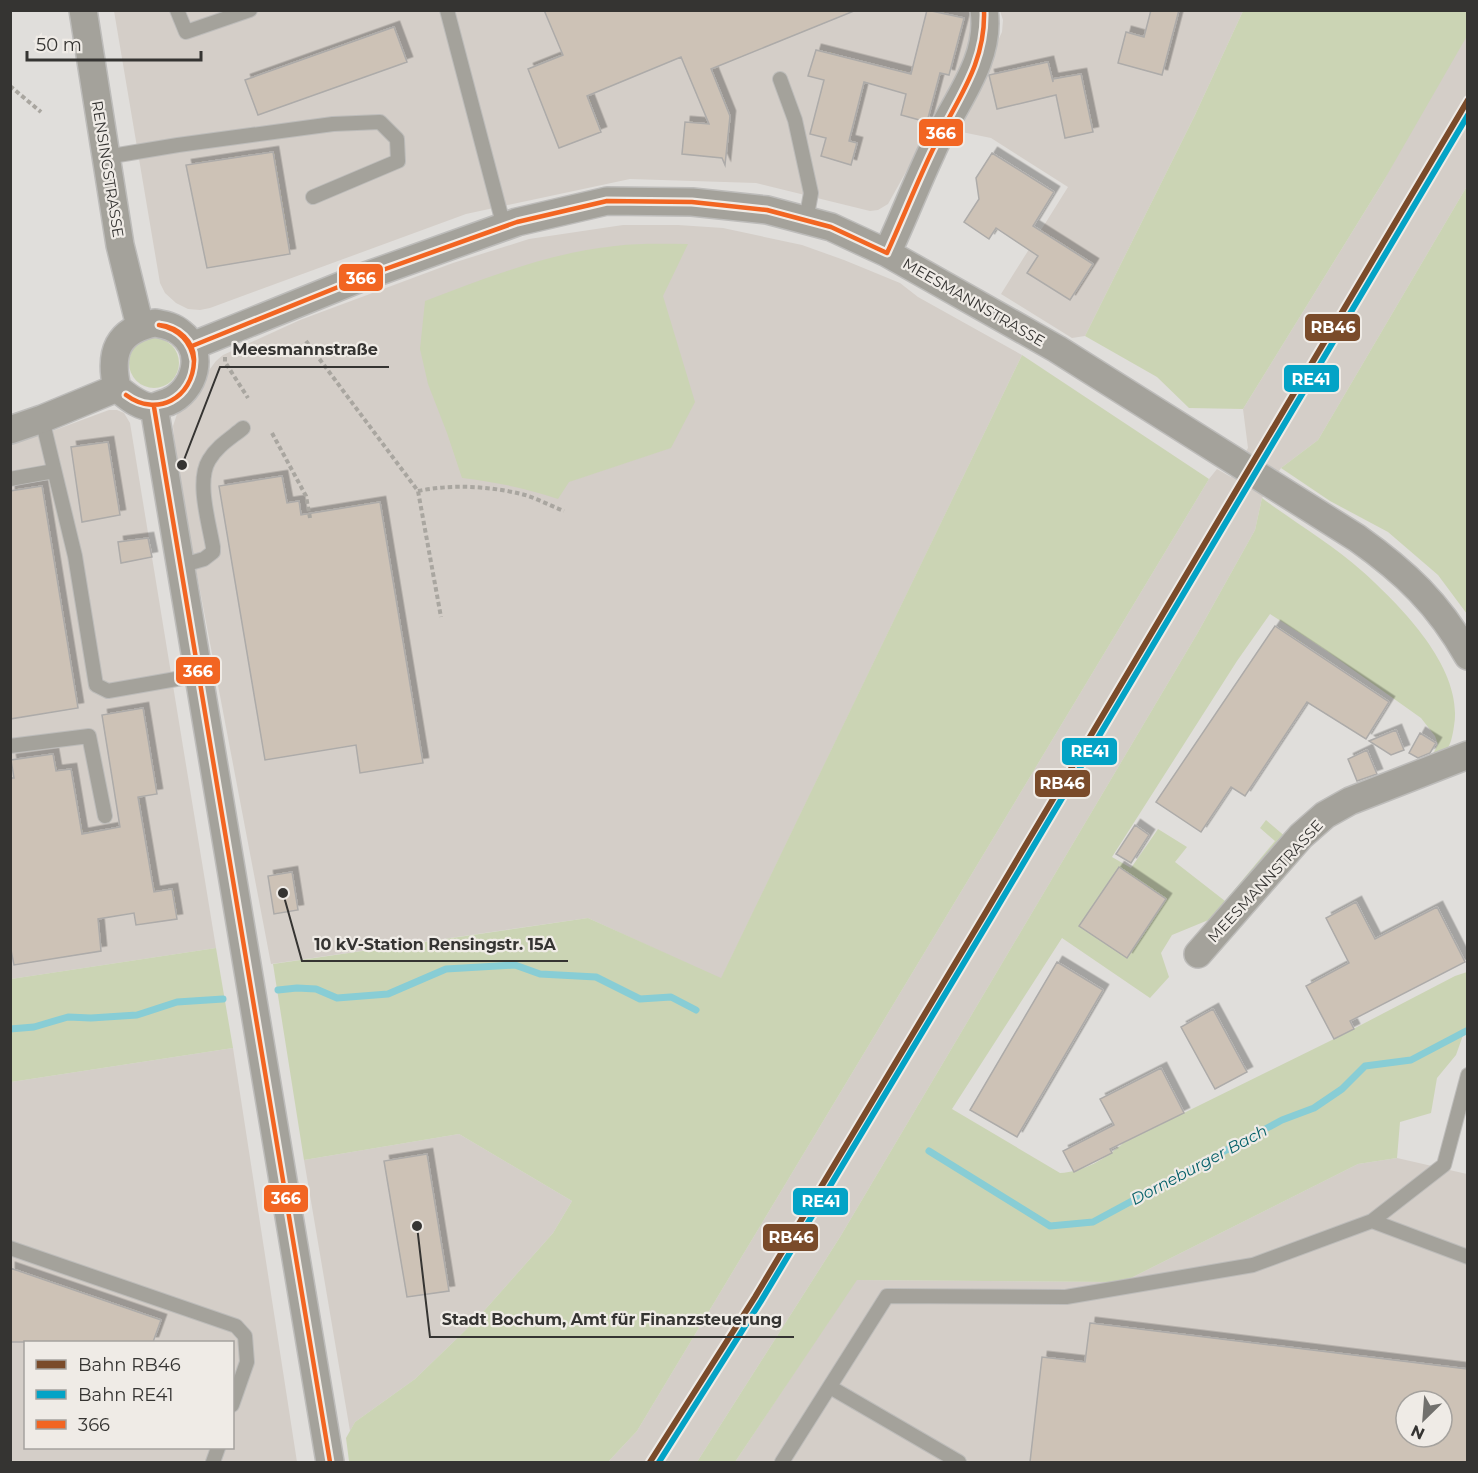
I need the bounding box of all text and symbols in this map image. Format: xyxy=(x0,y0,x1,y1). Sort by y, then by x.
scale bar xyxy=(27,24,201,62)
text: 50 m xyxy=(36,34,82,56)
street label: RENSINGSTRASSE xyxy=(88,99,128,239)
line badge: 366 xyxy=(918,118,964,147)
text: 366 xyxy=(925,124,956,143)
street label: MEESMANNSTRASSE xyxy=(900,254,1048,350)
line badge: 366 xyxy=(338,263,384,292)
text: 366 xyxy=(345,269,376,288)
line badge: RB46 xyxy=(1304,313,1361,342)
text: RB46 xyxy=(1310,318,1356,337)
callout: Meesmannstraße xyxy=(220,333,389,367)
text: Meesmannstraße xyxy=(232,340,378,359)
line badge: RE41 xyxy=(1283,364,1340,393)
text: RE41 xyxy=(1291,370,1331,389)
line badge: 366 xyxy=(175,656,221,685)
text: 366 xyxy=(182,662,213,681)
line badge: RE41 xyxy=(1061,737,1118,766)
text: RE41 xyxy=(1070,742,1110,761)
line badge: RB46 xyxy=(1034,769,1091,798)
text: RB46 xyxy=(1039,774,1085,793)
street label: MEESMANNSTRASSE xyxy=(1203,816,1327,946)
callout: 10 kV-Station Rensingstr. 15A xyxy=(302,927,568,961)
text: 10 kV-Station Rensingstr. 15A xyxy=(314,935,557,954)
water label: Dorneburger Bach xyxy=(1128,1121,1270,1209)
line badge: 366 xyxy=(263,1184,309,1213)
line badge: RE41 xyxy=(792,1187,849,1216)
text: 366 xyxy=(270,1189,301,1208)
text: RE41 xyxy=(801,1192,841,1211)
line badge: RB46 xyxy=(762,1223,819,1252)
text: RB46 xyxy=(768,1228,814,1247)
callout: Stadt Bochum, Amt für Finanzsteuerung xyxy=(430,1303,794,1337)
text: Stadt Bochum, Amt für Finanzsteuerung xyxy=(442,1310,782,1329)
legend xyxy=(24,1341,234,1449)
text: Bahn RB46 xyxy=(78,1354,181,1376)
text: Bahn RE41 xyxy=(78,1384,174,1406)
north arrow xyxy=(1394,1389,1454,1449)
text: 366 xyxy=(78,1414,110,1436)
text: N xyxy=(1408,1421,1428,1443)

